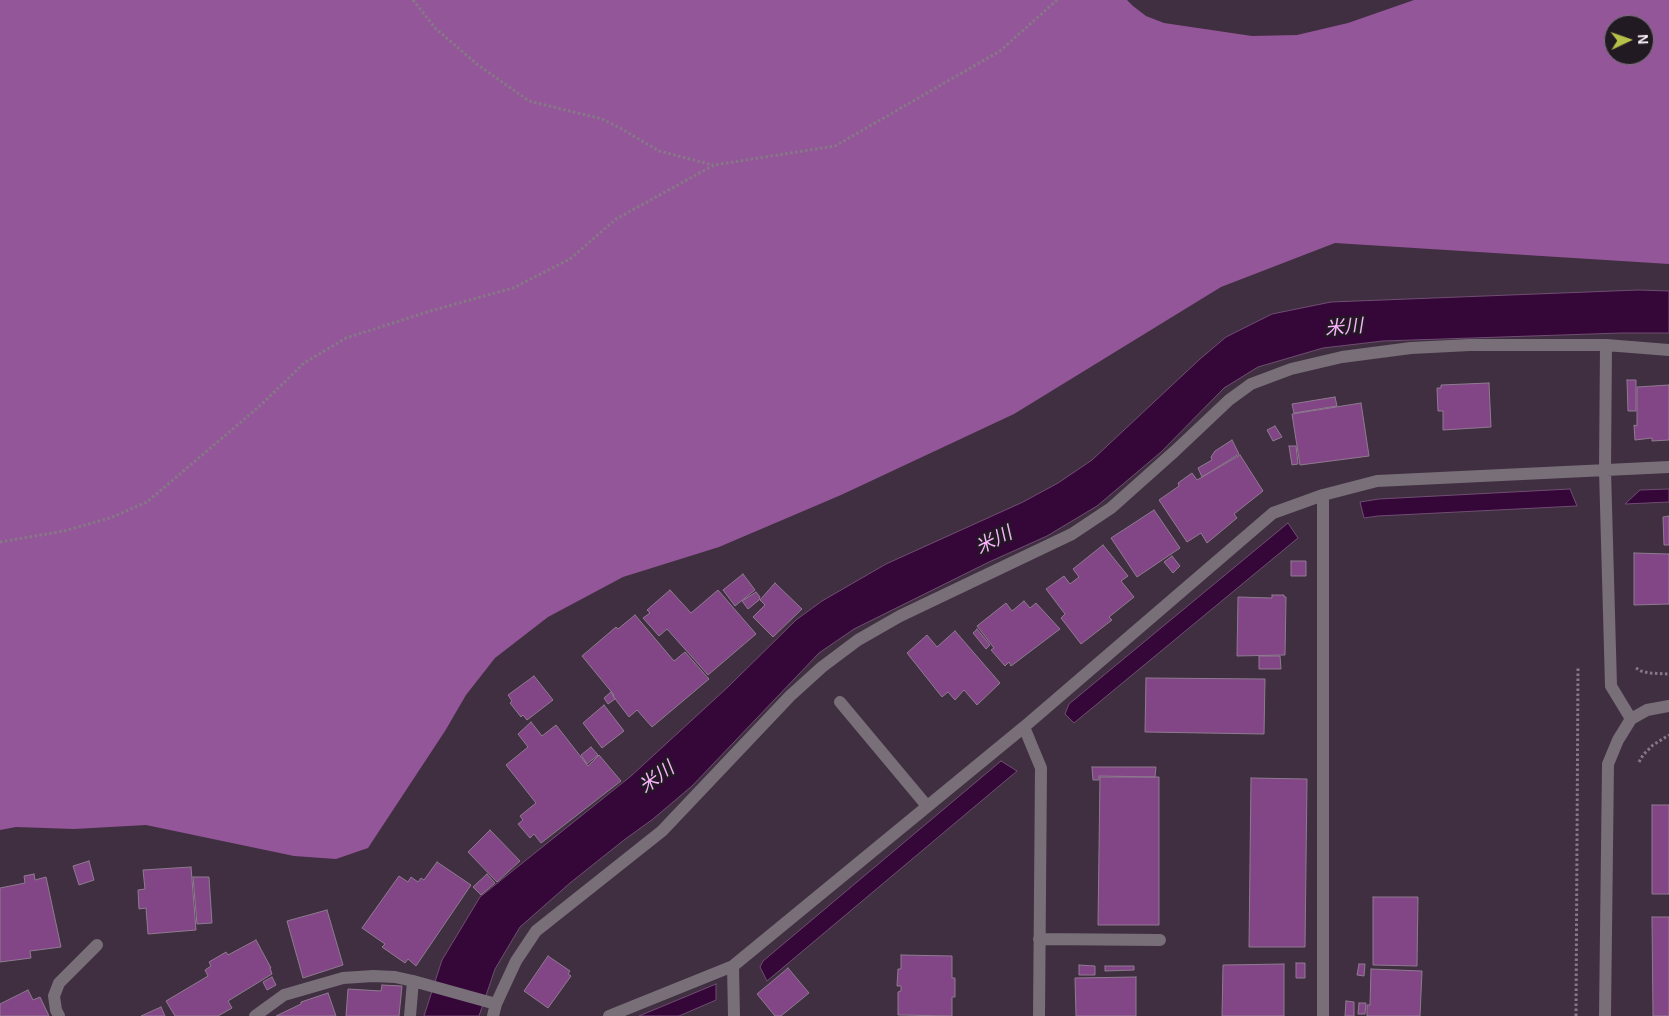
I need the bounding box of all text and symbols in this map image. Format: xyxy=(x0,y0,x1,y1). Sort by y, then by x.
north arrow xyxy=(1604,15,1654,65)
text: N xyxy=(1635,34,1651,45)
water label: 米川 xyxy=(1324,315,1364,341)
water label: 米川 xyxy=(972,522,1016,560)
water label: 米川 xyxy=(635,758,679,798)

